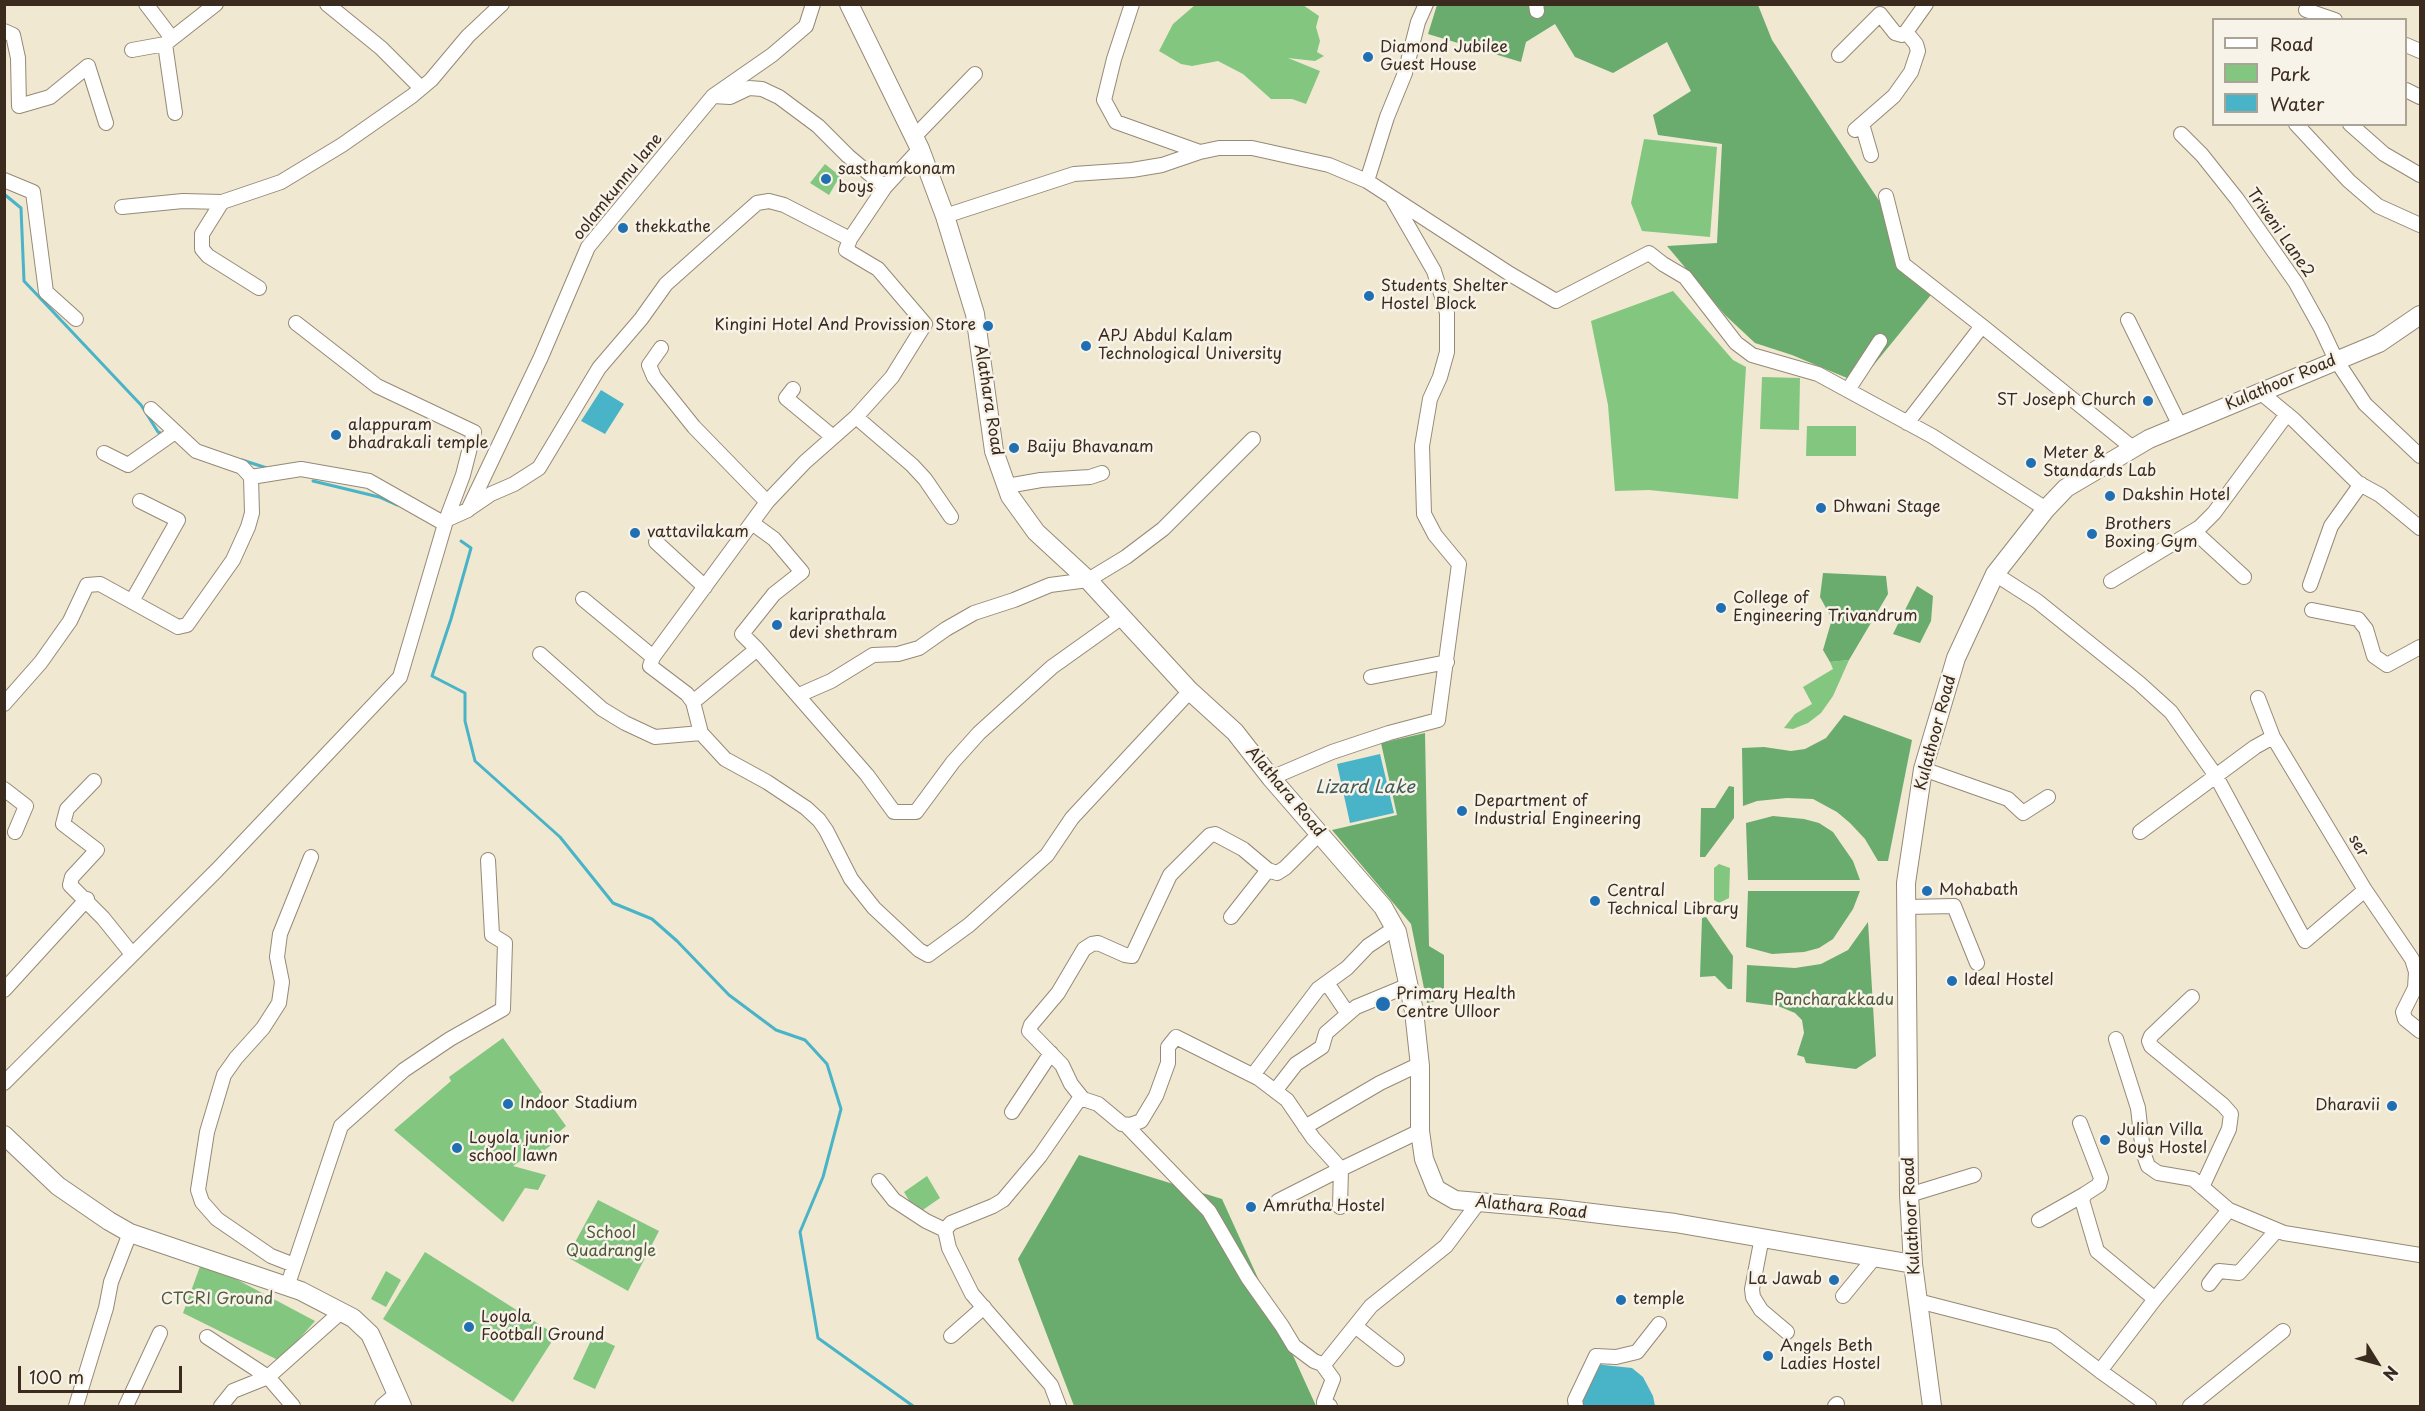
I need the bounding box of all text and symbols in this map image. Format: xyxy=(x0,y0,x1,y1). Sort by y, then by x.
legend xyxy=(2212,18,2407,126)
text: Road xyxy=(2270,30,2314,57)
place label: Diamond Jubilee Guest House xyxy=(1380,38,1508,76)
marker: Diamond Jubilee Guest House xyxy=(1361,50,1375,64)
text: Park xyxy=(2270,60,2310,87)
text: Water xyxy=(2270,90,2324,117)
street label: oolamkunnu lane xyxy=(569,130,667,244)
place label: sasthamkonam boys xyxy=(838,160,955,198)
marker: sasthamkonam boys xyxy=(819,172,833,186)
street label: Triveni Lane2 xyxy=(2242,185,2318,281)
place label: thekkathe xyxy=(635,218,711,238)
marker: thekkathe xyxy=(616,221,630,235)
place label: Students Shelter Hostel Block xyxy=(1381,277,1508,315)
marker: Students Shelter Hostel Block xyxy=(1362,289,1376,303)
place label: Kingini Hotel And Provission Store xyxy=(715,316,976,336)
marker: Kingini Hotel And Provission Store xyxy=(981,319,995,333)
place label: APJ Abdul Kalam Technological University xyxy=(1098,327,1282,365)
marker: APJ Abdul Kalam Technological University xyxy=(1079,339,1093,353)
street label: Alathara Road xyxy=(970,343,1006,457)
street label: Kulathoor Road xyxy=(2223,351,2339,415)
place label: ST Joseph Church xyxy=(1997,391,2136,411)
marker: ST Joseph Church xyxy=(2141,394,2155,408)
place label: alappuram bhadrakali temple xyxy=(348,416,489,454)
marker: alappuram bhadrakali temple xyxy=(329,428,343,442)
place label: Baiju Bhavanam xyxy=(1026,438,1153,458)
marker: Baiju Bhavanam xyxy=(1007,441,1021,455)
place label: Meter & Standards Lab xyxy=(2043,444,2156,482)
marker: Meter & Standards Lab xyxy=(2024,456,2038,470)
place label: Dakshin Hotel xyxy=(2122,486,2230,506)
marker: Dakshin Hotel xyxy=(2103,489,2117,503)
place label: Dhwani Stage xyxy=(1833,498,1941,518)
marker: Dhwani Stage xyxy=(1814,501,1828,515)
place label: Brothers Boxing Gym xyxy=(2104,515,2197,553)
place label: vattavilakam xyxy=(647,523,749,543)
marker: vattavilakam xyxy=(628,526,642,540)
marker: Brothers Boxing Gym xyxy=(2085,527,2099,541)
place label: College of Engineering Trivandrum xyxy=(1733,589,1917,627)
marker: College of Engineering Trivandrum xyxy=(1714,601,1728,615)
place label: kariprathala devi shethram xyxy=(789,606,897,644)
marker: kariprathala devi shethram xyxy=(770,618,784,632)
street label: Kulathoor Road xyxy=(1911,673,1961,793)
street label: Alathara Road xyxy=(1242,743,1328,841)
water label: Lizard Lake xyxy=(1315,777,1415,799)
place label: Department of Industrial Engineering xyxy=(1474,792,1641,830)
marker: Department of Industrial Engineering xyxy=(1455,804,1469,818)
street label: ser xyxy=(2344,831,2372,861)
place label: Mohabath xyxy=(1939,881,2018,901)
place label: Central Technical Library xyxy=(1607,882,1739,920)
marker: Mohabath xyxy=(1920,884,1934,898)
marker: Central Technical Library xyxy=(1588,894,1602,908)
place label: Ideal Hostel xyxy=(1964,971,2054,991)
marker: Ideal Hostel xyxy=(1945,974,1959,988)
place label: Primary Health Centre Ulloor xyxy=(1396,985,1516,1023)
park label: Pancharakkadu xyxy=(1774,991,1894,1011)
marker: Primary Health Centre Ulloor xyxy=(1374,995,1392,1013)
place label: Indoor Stadium xyxy=(520,1094,638,1114)
place label: Dharavii xyxy=(2315,1096,2380,1116)
marker: Indoor Stadium xyxy=(501,1097,515,1111)
marker: Dharavii xyxy=(2385,1099,2399,1113)
place label: Julian Villa Boys Hostel xyxy=(2117,1121,2207,1159)
place label: Loyola junior school lawn xyxy=(469,1129,569,1167)
marker: Julian Villa Boys Hostel xyxy=(2098,1133,2112,1147)
marker: Loyola junior school lawn xyxy=(450,1141,464,1155)
street label: Kulathoor Road xyxy=(1899,1156,1925,1276)
street label: Alathara Road xyxy=(1474,1193,1588,1223)
place label: Amrutha Hostel xyxy=(1263,1197,1385,1217)
marker: Amrutha Hostel xyxy=(1244,1200,1258,1214)
park label: School Quadrangle xyxy=(566,1224,656,1262)
place label: La Jawab xyxy=(1748,1270,1822,1290)
marker: La Jawab xyxy=(1827,1273,1841,1287)
park label: CTCRI Ground xyxy=(161,1290,273,1310)
place label: temple xyxy=(1633,1290,1685,1310)
marker: temple xyxy=(1614,1293,1628,1307)
place label: Loyola Football Ground xyxy=(481,1308,604,1346)
marker: Loyola Football Ground xyxy=(462,1320,476,1334)
north arrow xyxy=(2347,1333,2407,1393)
place label: Angels Beth Ladies Hostel xyxy=(1780,1337,1880,1375)
marker: Angels Beth Ladies Hostel xyxy=(1761,1349,1775,1363)
scale bar xyxy=(21,1354,184,1392)
text: N xyxy=(2378,1362,2405,1386)
text: 100 m xyxy=(29,1363,84,1390)

